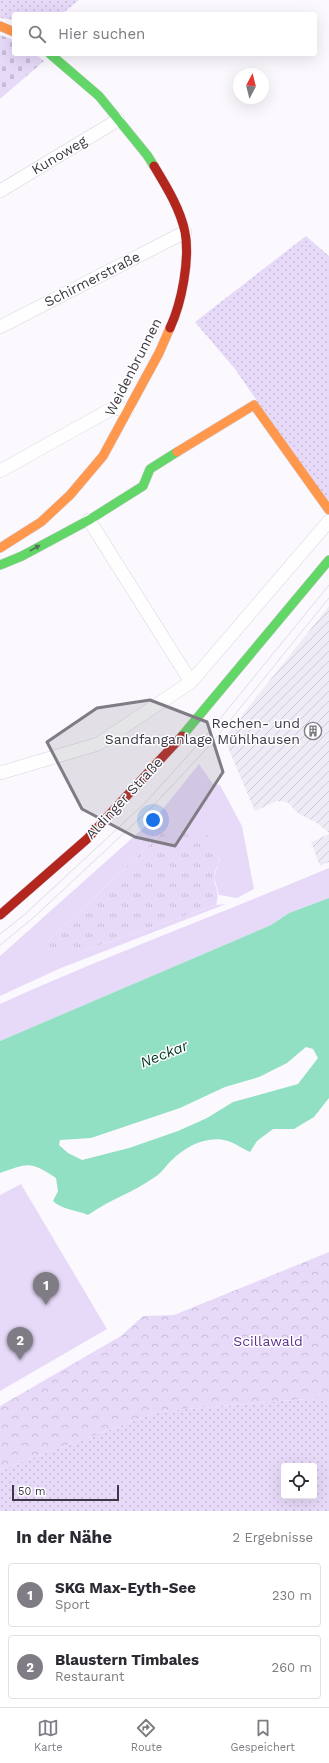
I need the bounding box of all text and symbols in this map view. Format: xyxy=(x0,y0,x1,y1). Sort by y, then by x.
search box xyxy=(12,12,317,56)
icon: search xyxy=(26,23,48,45)
text: Hier suchen xyxy=(58,25,145,43)
north arrow xyxy=(233,68,269,104)
street label: Kunoweg xyxy=(29,132,90,178)
street label: Schirmerstraße xyxy=(42,248,142,310)
street label: Weidenbrunnen xyxy=(101,315,165,419)
one-way arrow xyxy=(29,545,41,552)
place label: Rechen- und Sandfanganlage Mühlhausen xyxy=(105,715,300,747)
building icon: Rechen- und Sandfanganlage Mühlhausen xyxy=(303,721,323,741)
street label: Aldinger Straße xyxy=(82,754,166,842)
your location xyxy=(143,810,163,830)
water label: Neckar xyxy=(137,1036,192,1072)
pin: 1 xyxy=(33,1272,59,1305)
pin: 2 xyxy=(7,1327,33,1360)
park label: Scillawald xyxy=(233,1333,303,1349)
map controls xyxy=(281,1463,317,1499)
button: locate xyxy=(281,1463,317,1499)
scale bar xyxy=(12,1483,119,1502)
text: 50 m xyxy=(18,1485,45,1498)
text: In der Nähe xyxy=(16,1527,112,1547)
text: 2 Ergebnisse xyxy=(232,1530,313,1545)
text: SKG Max-Eyth-See xyxy=(55,1579,196,1597)
text: 1 xyxy=(27,1588,33,1603)
text: 230 m xyxy=(272,1588,312,1603)
text: Sport xyxy=(55,1597,90,1612)
text: Blaustern Timbales xyxy=(55,1651,199,1669)
text: 2 xyxy=(26,1660,34,1675)
text: 260 m xyxy=(272,1660,312,1675)
text: Restaurant xyxy=(55,1669,125,1684)
tab: Karte xyxy=(34,1717,63,1754)
tab: Route xyxy=(131,1717,162,1754)
tab: Gespeichert xyxy=(230,1717,295,1754)

